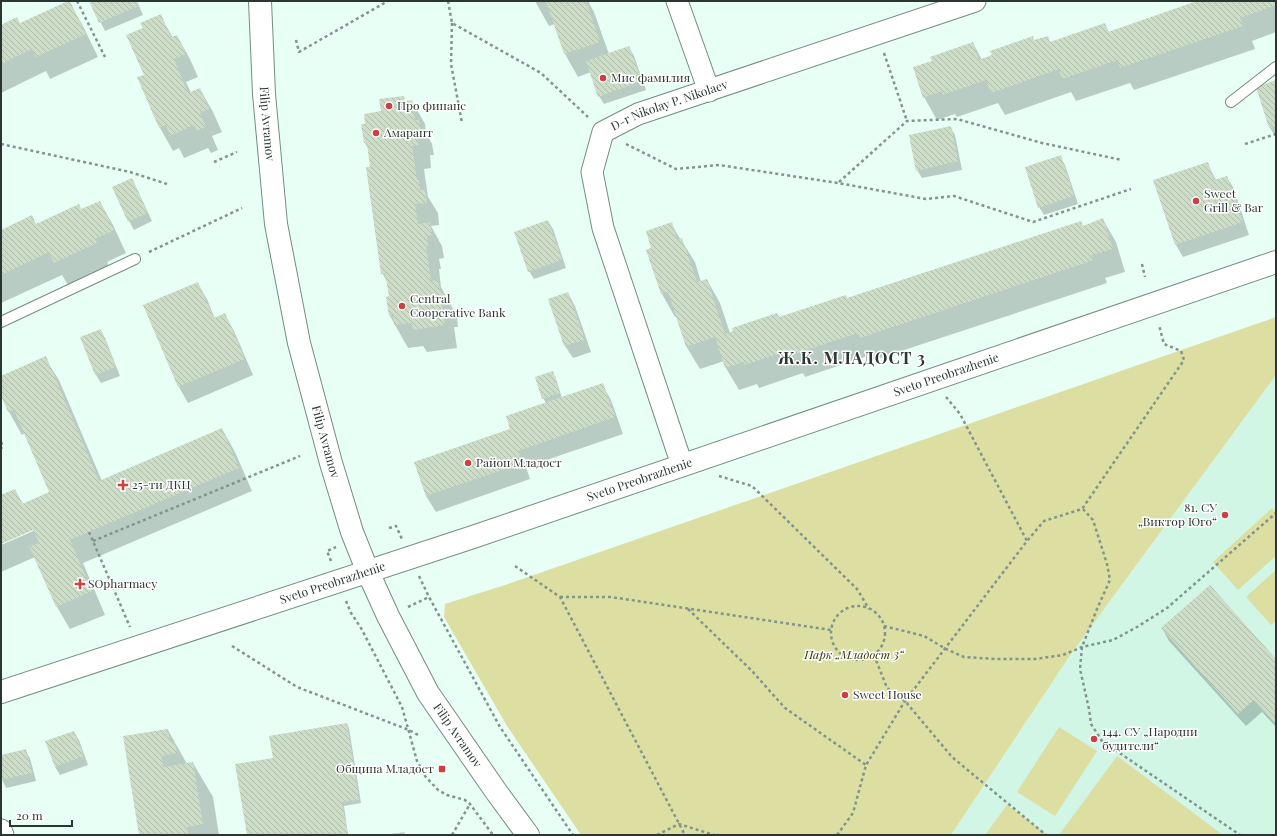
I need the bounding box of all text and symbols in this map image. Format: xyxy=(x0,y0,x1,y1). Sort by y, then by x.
place label: Мис фамилия xyxy=(611,69,691,85)
marker: Мис фамилия xyxy=(598,73,608,83)
street label: D-r Nikolay P. Nikolaev xyxy=(608,76,730,134)
street label: Filip Avramov xyxy=(257,86,279,162)
place label: Про финанс xyxy=(397,97,466,113)
marker: Про финанс xyxy=(384,101,394,111)
place label: Амарант xyxy=(383,124,433,140)
marker: Амарант xyxy=(371,128,381,138)
place label: Sweet Grill & Bar xyxy=(1204,185,1264,215)
marker: Sweet Grill & Bar xyxy=(1191,196,1201,206)
place label: Central Cooperative Bank xyxy=(410,290,506,320)
marker: Central Cooperative Bank xyxy=(397,301,407,311)
district label: Ж.К. МЛАДОСТ 3 xyxy=(777,347,926,368)
street label: Sveto Preobrazhenie xyxy=(891,348,1001,399)
street label: Filip Avramov xyxy=(309,403,344,480)
street label: Sveto Preobrazhenie xyxy=(584,453,694,504)
place label: Район Младост xyxy=(476,454,562,470)
marker: Район Младост xyxy=(463,458,473,468)
place label: 25-ти ДКЦ xyxy=(132,476,191,492)
marker: 25-ти ДКЦ xyxy=(117,479,129,491)
place label: 81. СУ „Виктор Юго“ xyxy=(1138,499,1217,529)
marker: 81. СУ „Виктор Юго“ xyxy=(1220,510,1230,520)
street label: Sveto Preobrazhenie xyxy=(277,557,387,607)
place label: SOpharmacy xyxy=(88,575,157,591)
marker: SOpharmacy xyxy=(75,579,85,589)
park label: Парк „Младост 3“ xyxy=(803,646,905,662)
place label: Sweet House xyxy=(853,686,922,702)
marker: Sweet House xyxy=(840,690,850,700)
street label: Filip Avramov xyxy=(430,700,486,770)
place label: 144. СУ „Народни будители“ xyxy=(1102,723,1198,753)
marker: 144. СУ „Народни будители“ xyxy=(1089,734,1099,744)
place label: Община Младост xyxy=(336,760,434,776)
marker: Община Младост xyxy=(437,764,447,774)
scale bar xyxy=(10,802,72,828)
text: 20 m xyxy=(16,807,43,823)

